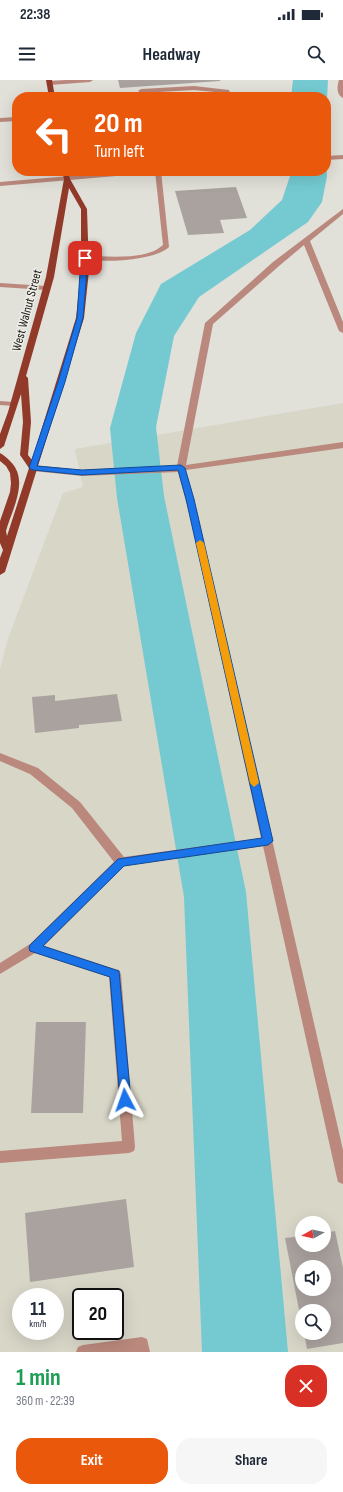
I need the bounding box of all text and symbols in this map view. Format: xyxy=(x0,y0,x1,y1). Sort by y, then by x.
text: 22:38 xyxy=(20,5,50,24)
icon: menu xyxy=(16,43,38,65)
icon: search xyxy=(305,43,327,65)
text: Headway xyxy=(143,44,200,65)
text: 20 m xyxy=(94,107,143,140)
icon: left xyxy=(28,108,80,160)
text: Turn left xyxy=(94,141,145,162)
pin xyxy=(68,241,102,275)
icon: arrive xyxy=(74,247,96,269)
street label: West Walnut Street xyxy=(8,268,46,353)
position arrow xyxy=(104,1079,146,1121)
north arrow xyxy=(295,1216,331,1252)
map controls xyxy=(295,1216,331,1340)
button: sound xyxy=(295,1260,331,1296)
speed limit sign: 20 xyxy=(72,1288,124,1340)
text: 11 xyxy=(30,1297,46,1321)
button: search xyxy=(295,1304,331,1340)
text: km/h xyxy=(29,1318,47,1330)
text: 1 min xyxy=(16,1363,61,1392)
button: close xyxy=(285,1365,327,1407)
text: 360 m · 22:39 xyxy=(16,1393,74,1409)
button: Exit xyxy=(16,1438,168,1484)
button: Share xyxy=(176,1438,327,1484)

